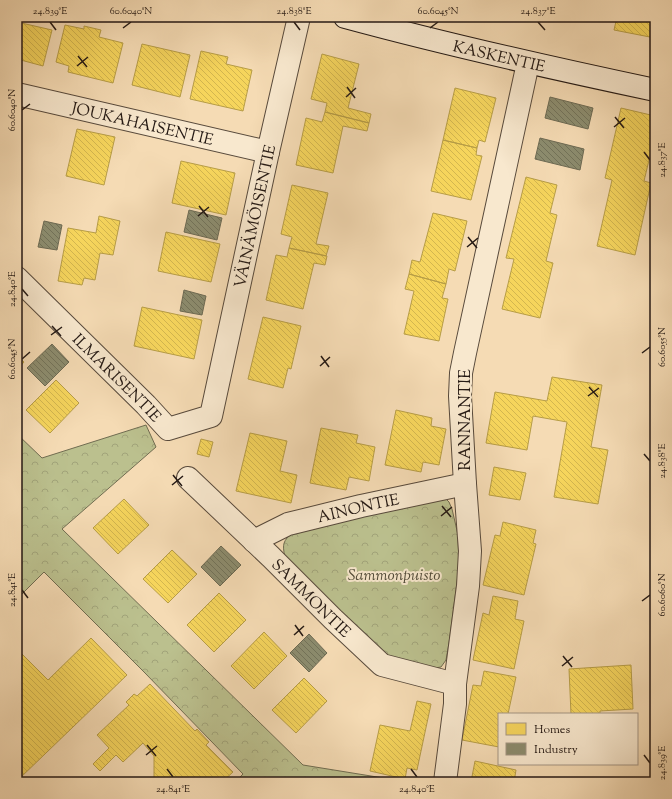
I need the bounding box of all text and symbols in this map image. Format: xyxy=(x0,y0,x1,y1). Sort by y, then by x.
text: 24.839°E xyxy=(33,4,67,19)
text: 60.6040°N xyxy=(110,4,152,19)
text: 24.838°E xyxy=(277,4,311,19)
text: 60.6045°N xyxy=(417,4,459,19)
text: 24.837°E xyxy=(521,4,555,19)
street label: KASKENTIE xyxy=(450,36,547,80)
text: 60.6040°N xyxy=(5,89,20,131)
street label: JOUKAHAISENTIE xyxy=(68,98,216,153)
street label: VÄINÄMÖISENTIE xyxy=(230,142,283,290)
text: 24.837°E xyxy=(655,143,670,177)
text: 24.840°E xyxy=(5,271,20,307)
text: 60.6055°N xyxy=(655,327,670,367)
street label: ILMARISENTIE xyxy=(66,329,166,429)
text: 60.6045°N xyxy=(5,338,20,380)
street label: RANNANTIE xyxy=(455,369,478,471)
text: 24.838°E xyxy=(655,444,670,478)
street label: AINONTIE xyxy=(315,489,402,530)
street label: SAMMONTIE xyxy=(265,555,355,644)
park label: Sammonpuisto xyxy=(348,565,440,588)
text: 24.841°E xyxy=(5,573,20,607)
text: 60.6060°N xyxy=(655,573,670,617)
legend xyxy=(498,713,638,765)
text: Homes xyxy=(534,721,570,739)
text: Industry xyxy=(534,741,578,759)
text: 24.839°E xyxy=(655,746,670,780)
text: 24.841°E xyxy=(156,782,190,797)
text: 24.840°E xyxy=(399,782,435,797)

